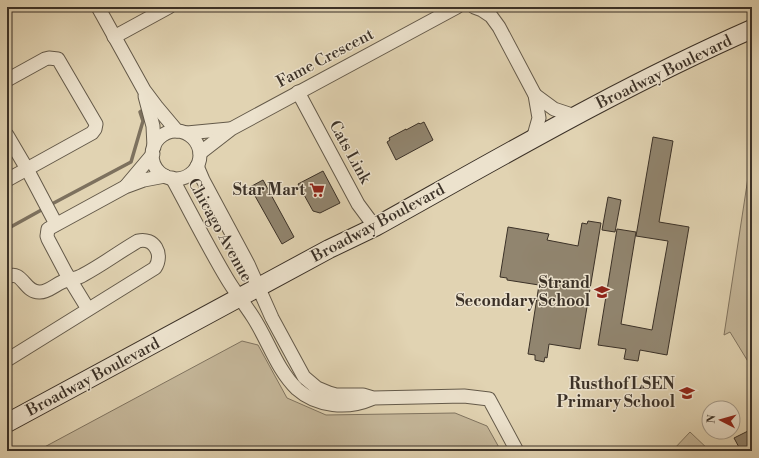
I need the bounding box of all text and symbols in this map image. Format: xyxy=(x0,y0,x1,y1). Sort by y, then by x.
street label: Fame Crescent xyxy=(273,24,377,92)
street label: Broadway Boulevard xyxy=(592,30,735,114)
street label: Cats Link xyxy=(325,117,376,188)
street label: Chicago Avenue xyxy=(183,175,257,285)
street label: Broadway Boulevard xyxy=(307,179,448,267)
place label: Star Mart xyxy=(233,180,305,200)
supermarket icon: Star Mart xyxy=(308,181,326,199)
place label: Strand Secondary School xyxy=(455,273,591,311)
school or university icon: Strand Secondary School xyxy=(593,283,611,301)
street label: Broadway Boulevard xyxy=(22,333,163,421)
place label: Rusthof LSEN Primary School xyxy=(556,374,676,412)
school or university icon: Rusthof LSEN Primary School xyxy=(678,384,696,402)
north arrow xyxy=(701,400,741,440)
text: N xyxy=(705,414,719,424)

